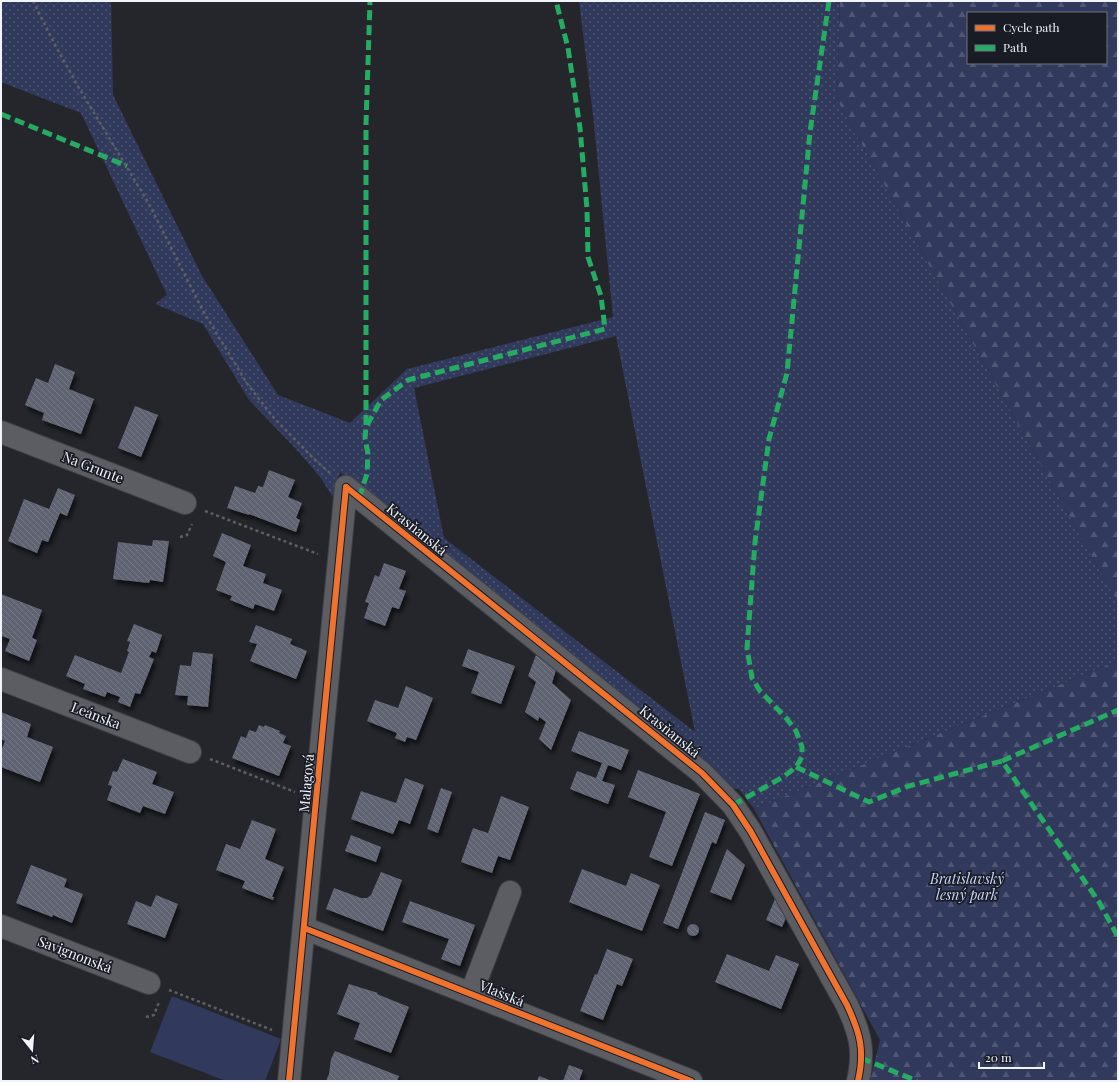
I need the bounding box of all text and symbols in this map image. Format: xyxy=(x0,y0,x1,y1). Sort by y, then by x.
legend xyxy=(967,12,1107,64)
text: Cycle path xyxy=(1003,19,1060,35)
text: Path xyxy=(1003,39,1027,55)
street label: Na Grunte xyxy=(59,447,127,487)
street label: Krasňanská xyxy=(383,499,451,559)
street label: Leánska xyxy=(69,697,123,733)
street label: Krasňanská xyxy=(636,701,704,761)
street label: Malagová xyxy=(294,753,318,813)
park label: Bratislavský lesný park xyxy=(929,869,1004,904)
street label: Savignonská xyxy=(35,931,115,977)
street label: Vlašská xyxy=(476,975,527,1011)
north arrow xyxy=(12,1030,52,1070)
scale bar xyxy=(979,1044,1044,1070)
text: 20 m xyxy=(985,1049,1012,1065)
text: N xyxy=(29,1052,41,1068)

